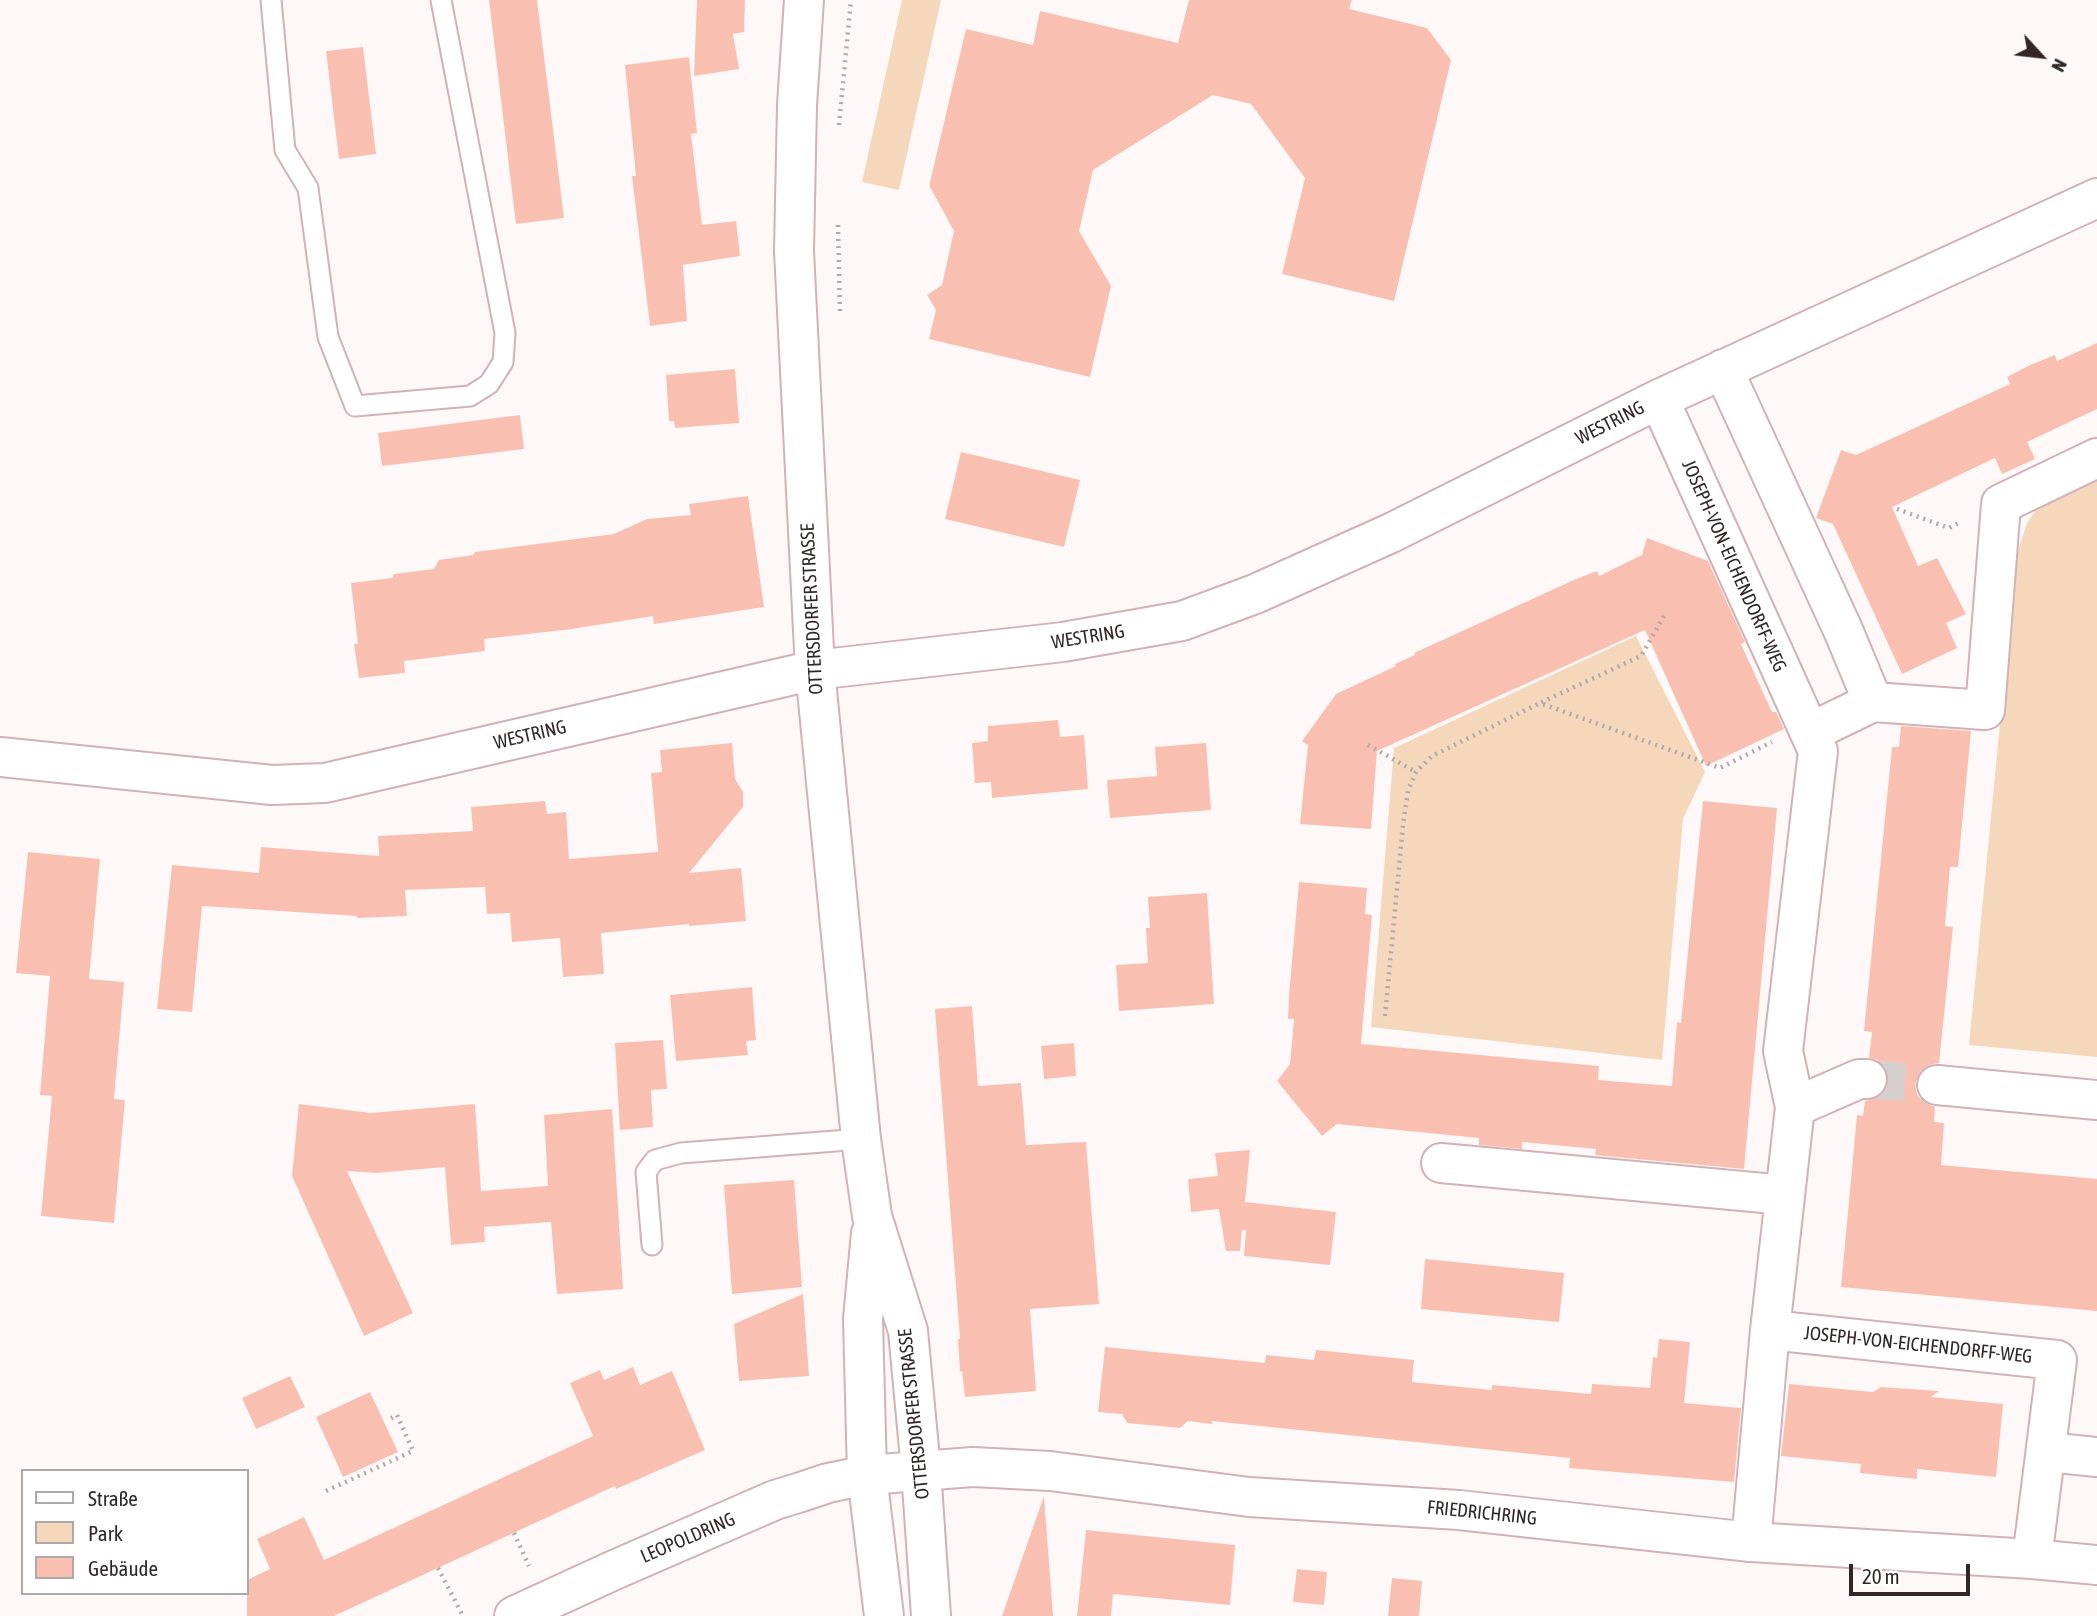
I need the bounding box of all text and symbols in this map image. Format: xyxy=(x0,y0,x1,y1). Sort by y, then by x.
north arrow xyxy=(2006,21,2076,91)
text: N xyxy=(2047,56,2072,76)
street label: WESTRING xyxy=(1572,396,1648,450)
street label: JOSEPH-VON-EICHENDORFF-WEG xyxy=(1677,456,1791,676)
street label: OTTERSDORFER STRASSE xyxy=(796,523,828,695)
street label: WESTRING xyxy=(1050,620,1126,654)
street label: WESTRING xyxy=(491,716,569,754)
street label: JOSEPH-VON-EICHENDORFF-WEG xyxy=(1803,1322,2033,1368)
street label: OTTERSDORFER STRASSE xyxy=(894,1328,934,1500)
legend xyxy=(21,1469,248,1595)
text: Straße xyxy=(88,1486,138,1510)
street label: FRIEDRICHRING xyxy=(1426,1496,1538,1530)
street label: LEOPOLDRING xyxy=(637,1508,739,1568)
text: Park xyxy=(88,1521,123,1545)
scale bar xyxy=(1852,1550,1973,1594)
text: Gebäude xyxy=(88,1556,158,1580)
text: 20 m xyxy=(1862,1564,1900,1588)

